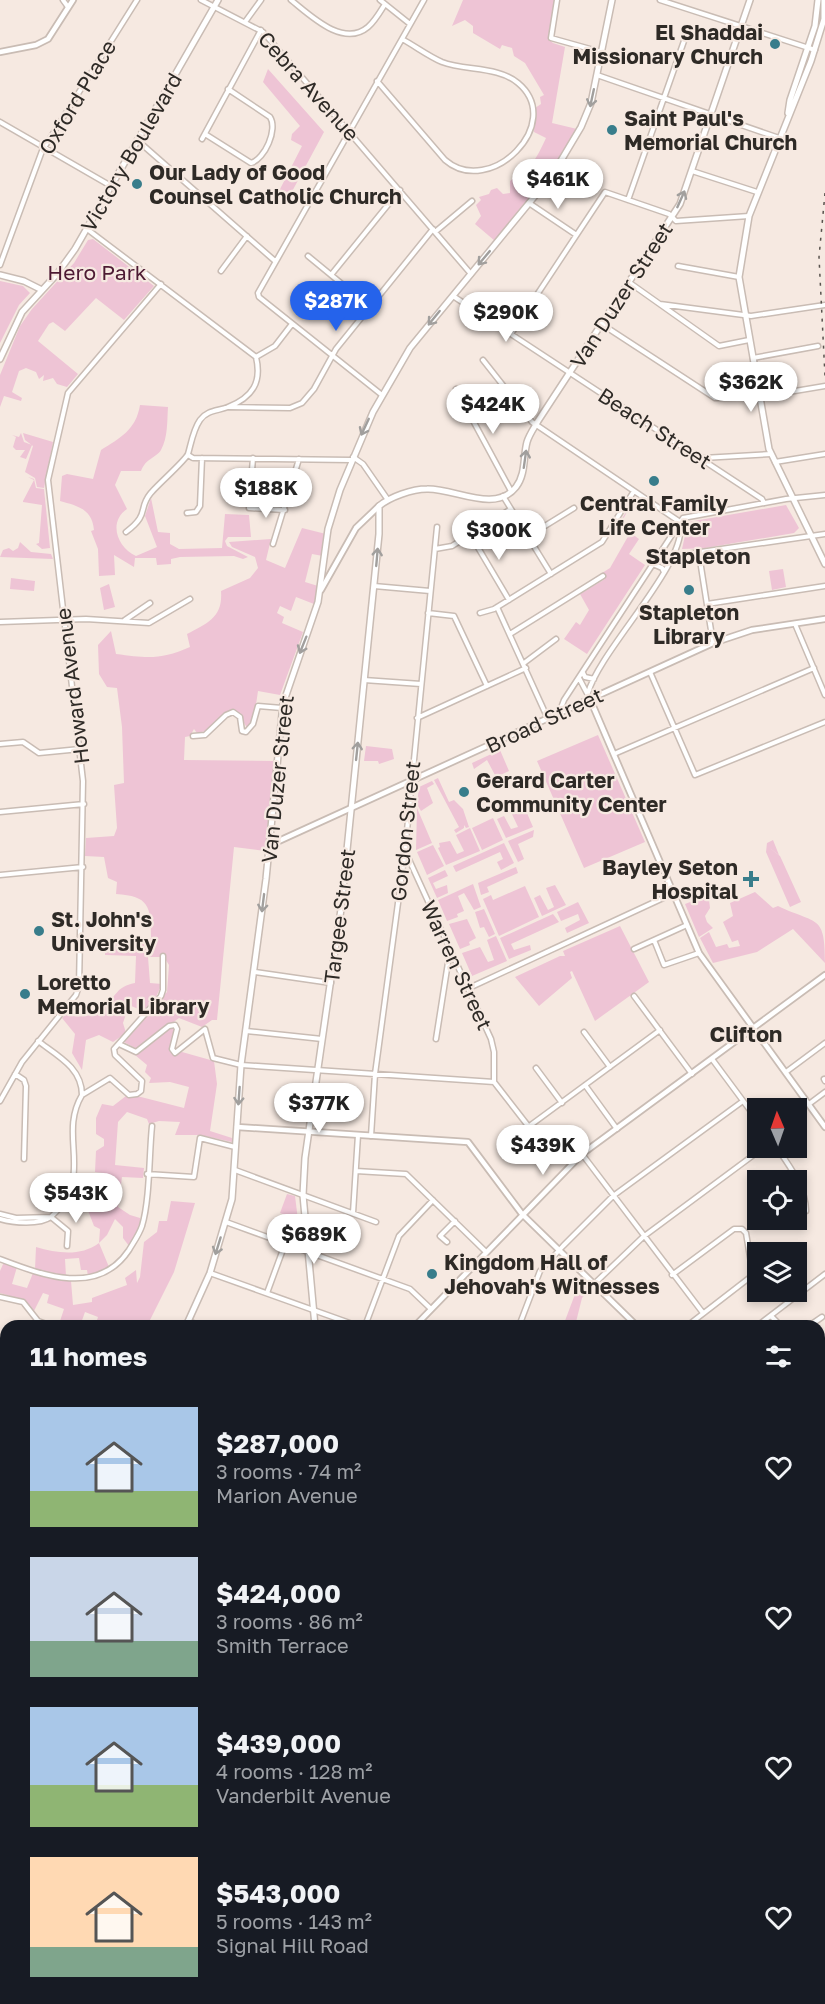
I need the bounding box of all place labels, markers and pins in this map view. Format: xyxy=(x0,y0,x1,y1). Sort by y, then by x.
place label: El Shaddai Missionary Church xyxy=(572,19,763,69)
marker: El Shaddai Missionary Church xyxy=(768,37,782,51)
place label: Saint Paul's Memorial Church xyxy=(624,105,797,155)
marker: Saint Paul's Memorial Church xyxy=(605,123,619,137)
place label: Our Lady of Good Counsel Catholic Church xyxy=(149,159,402,209)
pin: $461K xyxy=(516,159,600,210)
marker: Our Lady of Good Counsel Catholic Church xyxy=(130,177,144,191)
pin: $287K xyxy=(294,281,378,332)
pin: $290K xyxy=(464,292,548,343)
pin: $362K xyxy=(709,362,793,413)
pin: $424K xyxy=(451,384,535,435)
pin: $188K xyxy=(224,468,308,519)
marker: Central Family Life Center xyxy=(647,474,661,488)
place label: Central Family Life Center xyxy=(580,490,729,540)
pin: $300K xyxy=(457,510,541,561)
marker: Stapleton Library xyxy=(682,583,696,597)
place label: Stapleton Library xyxy=(639,599,739,649)
place label: Gerard Carter Community Center xyxy=(476,767,667,817)
marker: Gerard Carter Community Center xyxy=(457,785,471,799)
place label: Bayley Seton Hospital xyxy=(602,854,738,904)
marker: Bayley Seton Hospital xyxy=(742,870,760,888)
place label: St. John's University xyxy=(51,906,157,956)
marker: St. John's University xyxy=(32,924,46,938)
place label: Loretto Memorial Library xyxy=(37,969,210,1019)
marker: Loretto Memorial Library xyxy=(18,987,32,1001)
pin: $377K xyxy=(277,1083,361,1134)
pin: $439K xyxy=(501,1125,585,1176)
pin: $543K xyxy=(34,1173,118,1224)
pin: $689K xyxy=(272,1214,356,1265)
place label: Kingdom Hall of Jehovah's Witnesses xyxy=(444,1249,660,1299)
marker: Kingdom Hall of Jehovah's Witnesses xyxy=(425,1267,439,1281)

